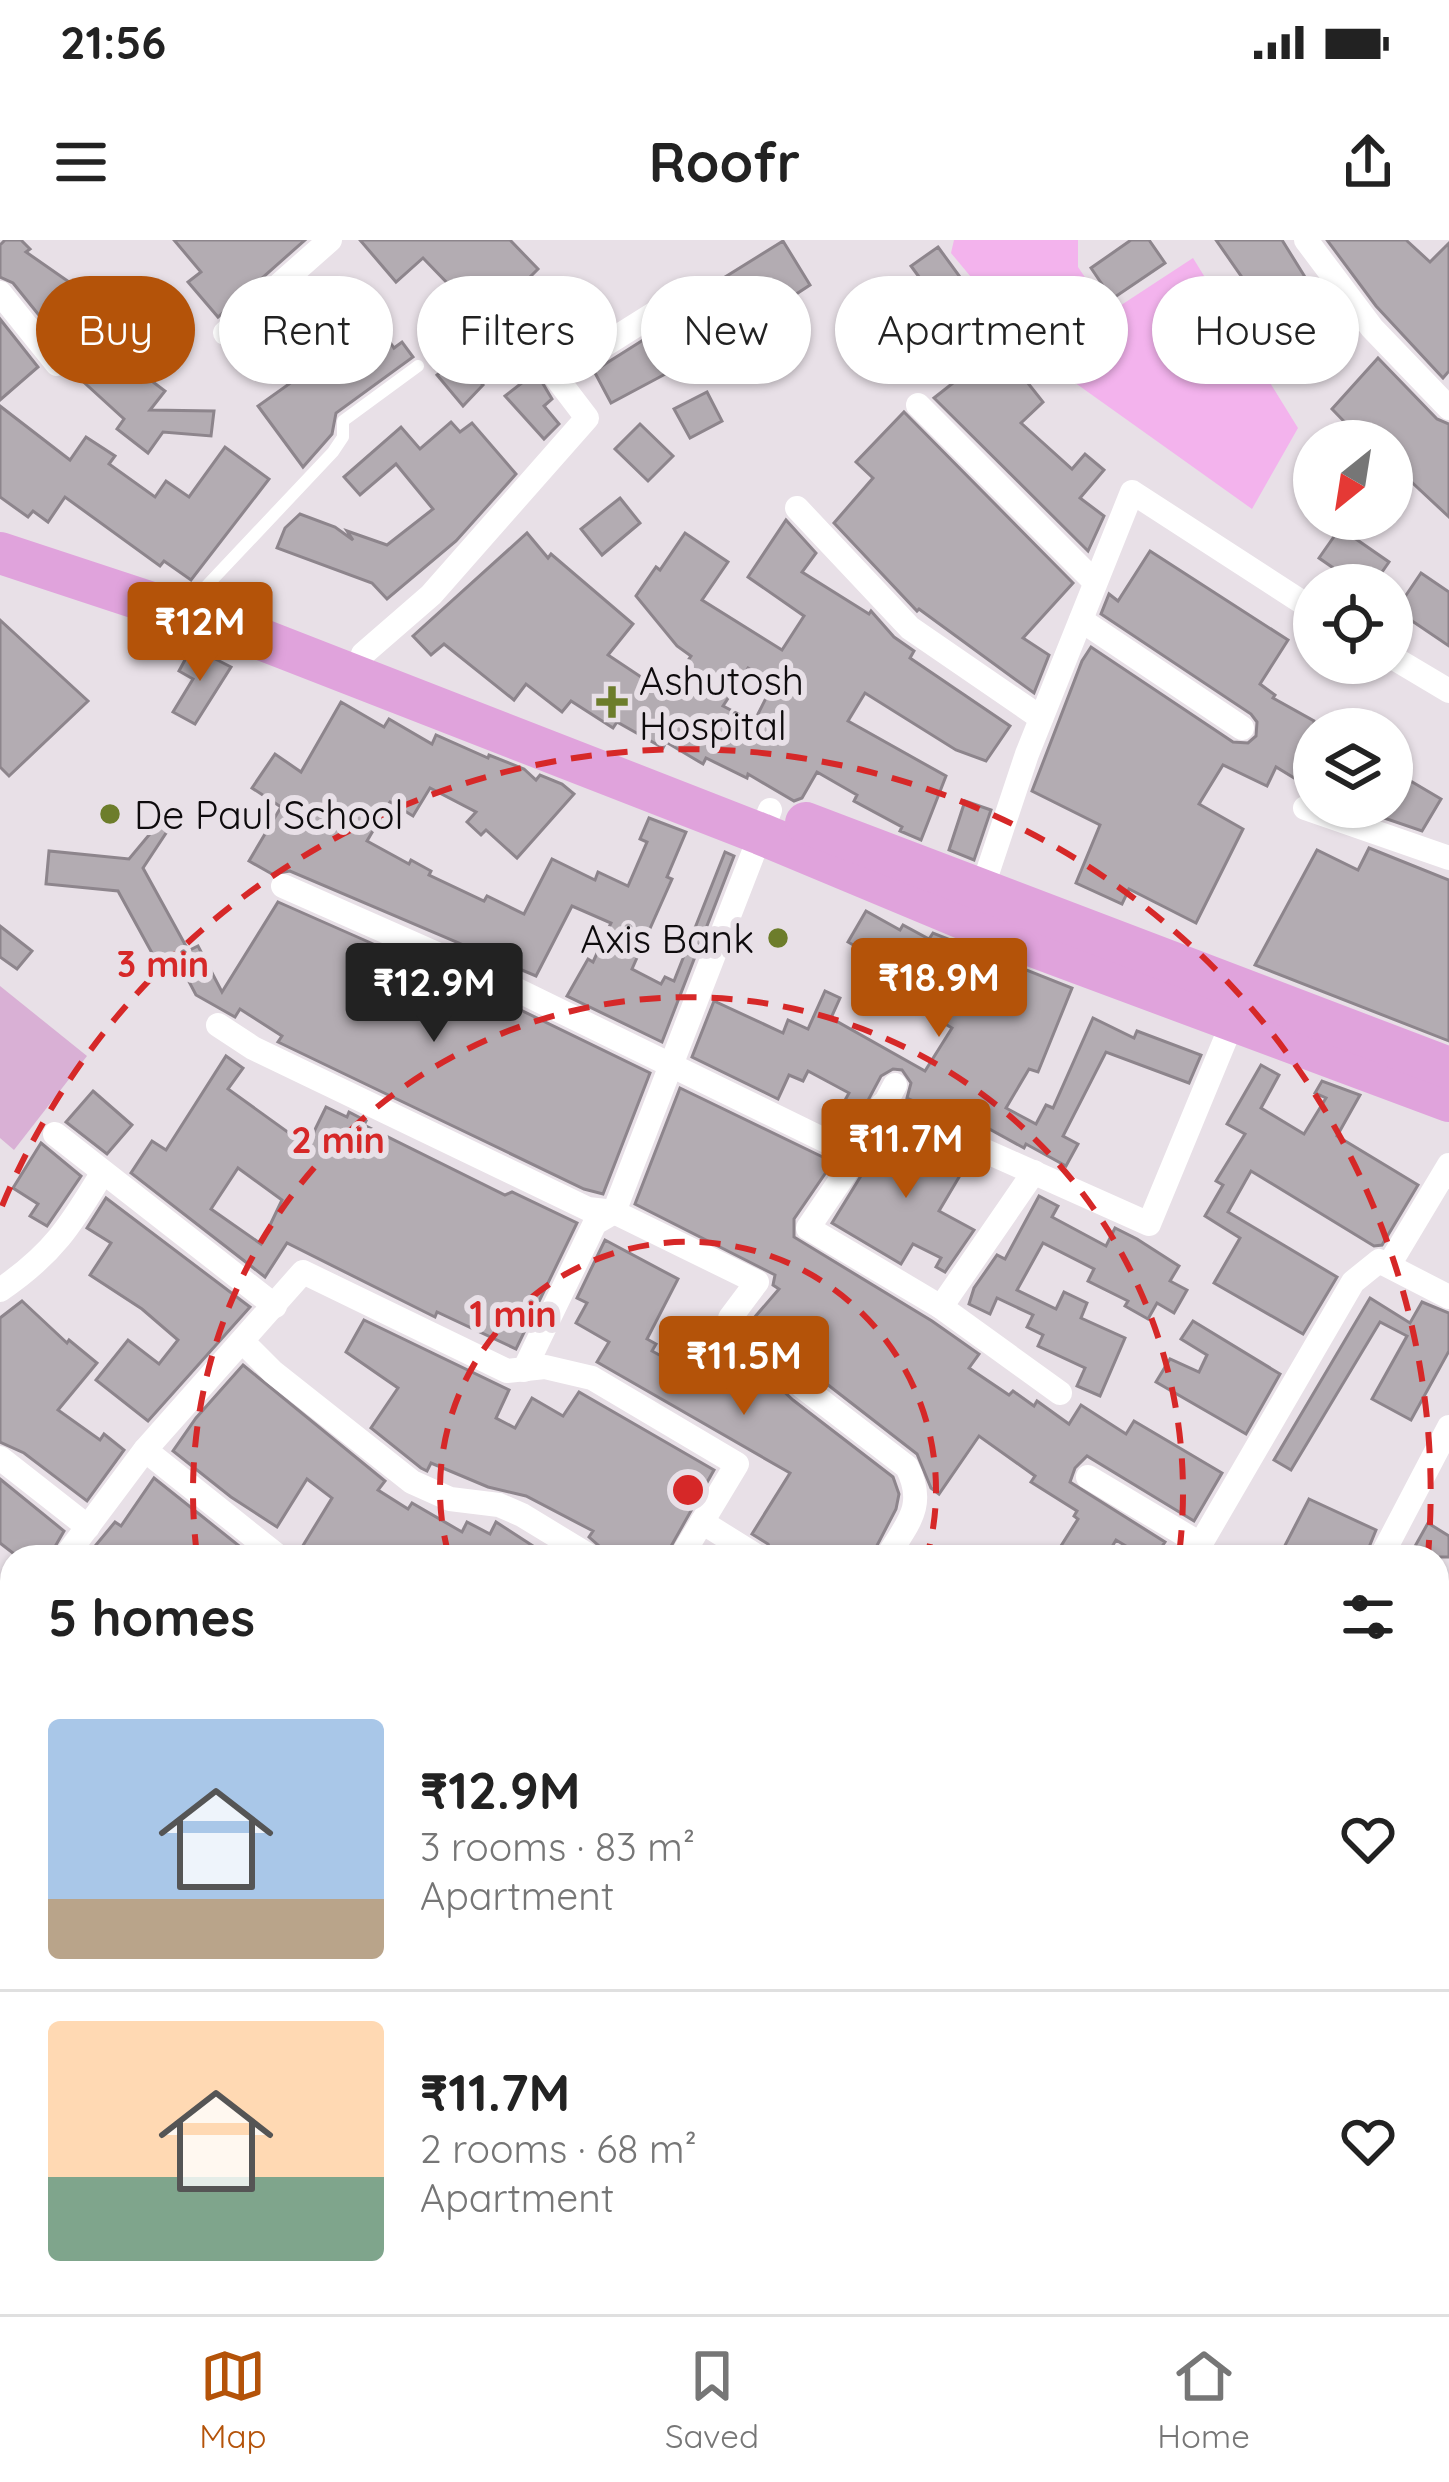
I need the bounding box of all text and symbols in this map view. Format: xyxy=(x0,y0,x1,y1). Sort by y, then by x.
text: 21:56 xyxy=(60,14,166,70)
text: Roofr xyxy=(649,128,800,196)
icon: menu xyxy=(48,129,114,195)
icon: share xyxy=(1335,129,1401,195)
chip: Buy xyxy=(36,276,195,384)
chip: Rent xyxy=(219,276,393,384)
chip: Filters xyxy=(417,276,617,384)
chip: New xyxy=(641,276,811,384)
chip: Apartment xyxy=(835,276,1128,384)
chip: House xyxy=(1152,276,1359,384)
north arrow xyxy=(1293,420,1413,540)
map controls xyxy=(1293,420,1413,828)
button: locate xyxy=(1293,564,1413,684)
pin: ₹12M xyxy=(129,582,271,684)
text: ₹12M xyxy=(155,596,245,645)
place label: Ashutosh Hospital xyxy=(639,656,804,750)
marker: Ashutosh Hospital xyxy=(596,686,628,718)
button: layers xyxy=(1293,708,1413,828)
place label: De Paul School xyxy=(134,790,404,839)
marker: De Paul School xyxy=(97,801,123,827)
place label: Axis Bank xyxy=(580,914,754,963)
marker: Axis Bank xyxy=(765,925,791,951)
pin: ₹18.9M xyxy=(841,938,1037,1040)
text: 3 min xyxy=(117,941,209,986)
pin: ₹12.9M xyxy=(336,943,532,1045)
text: ₹18.9M xyxy=(878,952,1000,1001)
text: ₹12.9M xyxy=(373,957,495,1006)
pin: ₹11.7M xyxy=(808,1099,1004,1201)
text: ₹11.7M xyxy=(849,1113,963,1162)
text: 2 min xyxy=(291,1117,385,1162)
text: 1 min xyxy=(469,1291,557,1336)
pin: ₹11.5M xyxy=(646,1316,842,1418)
text: ₹11.5M xyxy=(686,1330,802,1379)
centre of rings xyxy=(667,1469,709,1511)
icon: filters xyxy=(1335,1584,1401,1650)
text: 5 homes xyxy=(48,1585,255,1649)
text: ₹12.9M xyxy=(420,1758,581,1822)
icon: home xyxy=(144,1767,288,1911)
icon: heart xyxy=(1335,1806,1401,1872)
text: 3 rooms · 83 m² xyxy=(420,1822,695,1871)
text: Apartment xyxy=(420,1871,614,1920)
text: ₹11.7M xyxy=(420,2060,570,2124)
icon: home xyxy=(144,2069,288,2213)
icon: heart xyxy=(1335,2108,1401,2174)
text: 2 rooms · 68 m² xyxy=(420,2124,697,2173)
text: Apartment xyxy=(420,2173,614,2222)
tab: Map xyxy=(199,2343,266,2456)
tab: Saved xyxy=(665,2343,759,2456)
tab: Home xyxy=(1157,2343,1250,2456)

